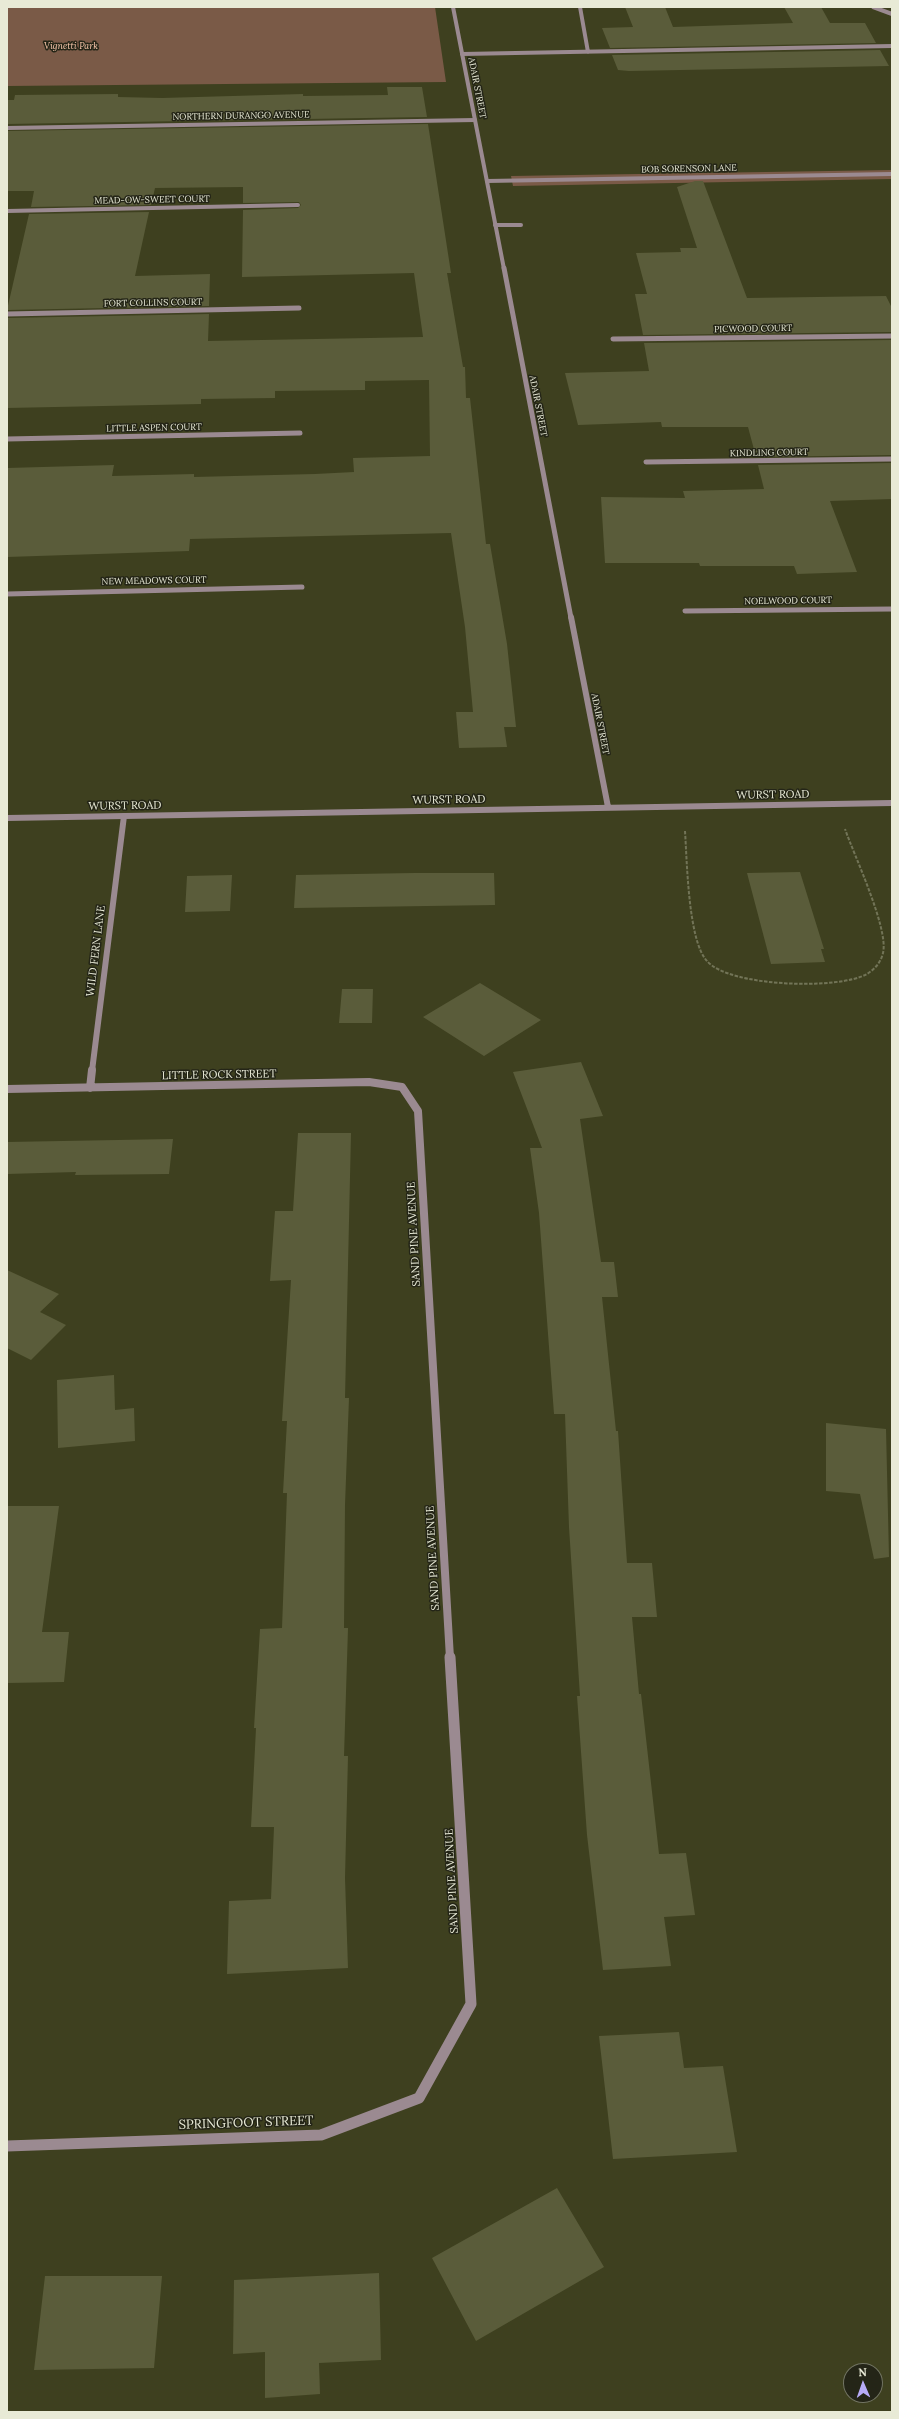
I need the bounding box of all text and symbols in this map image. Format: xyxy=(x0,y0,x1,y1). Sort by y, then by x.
park label: Vignetti Park xyxy=(44,41,98,51)
street label: ADAIR STREET xyxy=(466,56,488,120)
street label: NORTHERN DURANGO AVENUE xyxy=(172,109,310,123)
street label: BOB SORENSON LANE xyxy=(641,163,737,175)
street label: MEAD-OW-SWEET COURT xyxy=(94,194,210,206)
street label: FORT COLLINS COURT xyxy=(104,297,202,309)
street label: PICWOOD COURT xyxy=(714,323,792,335)
street label: ADAIR STREET xyxy=(527,374,549,438)
street label: LITTLE ASPEN COURT xyxy=(106,422,202,434)
street label: KINDLING COURT xyxy=(730,447,808,459)
street label: NEW MEADOWS COURT xyxy=(101,575,207,587)
street label: NOELWOOD COURT xyxy=(744,595,832,607)
street label: ADAIR STREET xyxy=(589,692,611,756)
street label: WURST ROAD xyxy=(736,788,810,802)
street label: WURST ROAD xyxy=(412,793,486,807)
street label: WURST ROAD xyxy=(88,799,162,813)
street label: WILD FERN LANE xyxy=(84,905,108,997)
street label: LITTLE ROCK STREET xyxy=(161,1067,277,1083)
street label: SAND PINE AVENUE xyxy=(405,1181,423,1287)
street label: SAND PINE AVENUE xyxy=(424,1505,442,1611)
street label: SAND PINE AVENUE xyxy=(443,1828,461,1934)
street label: SPRINGFOOT STREET xyxy=(178,2113,314,2133)
north arrow xyxy=(843,2363,883,2403)
text: N xyxy=(858,2365,867,2379)

